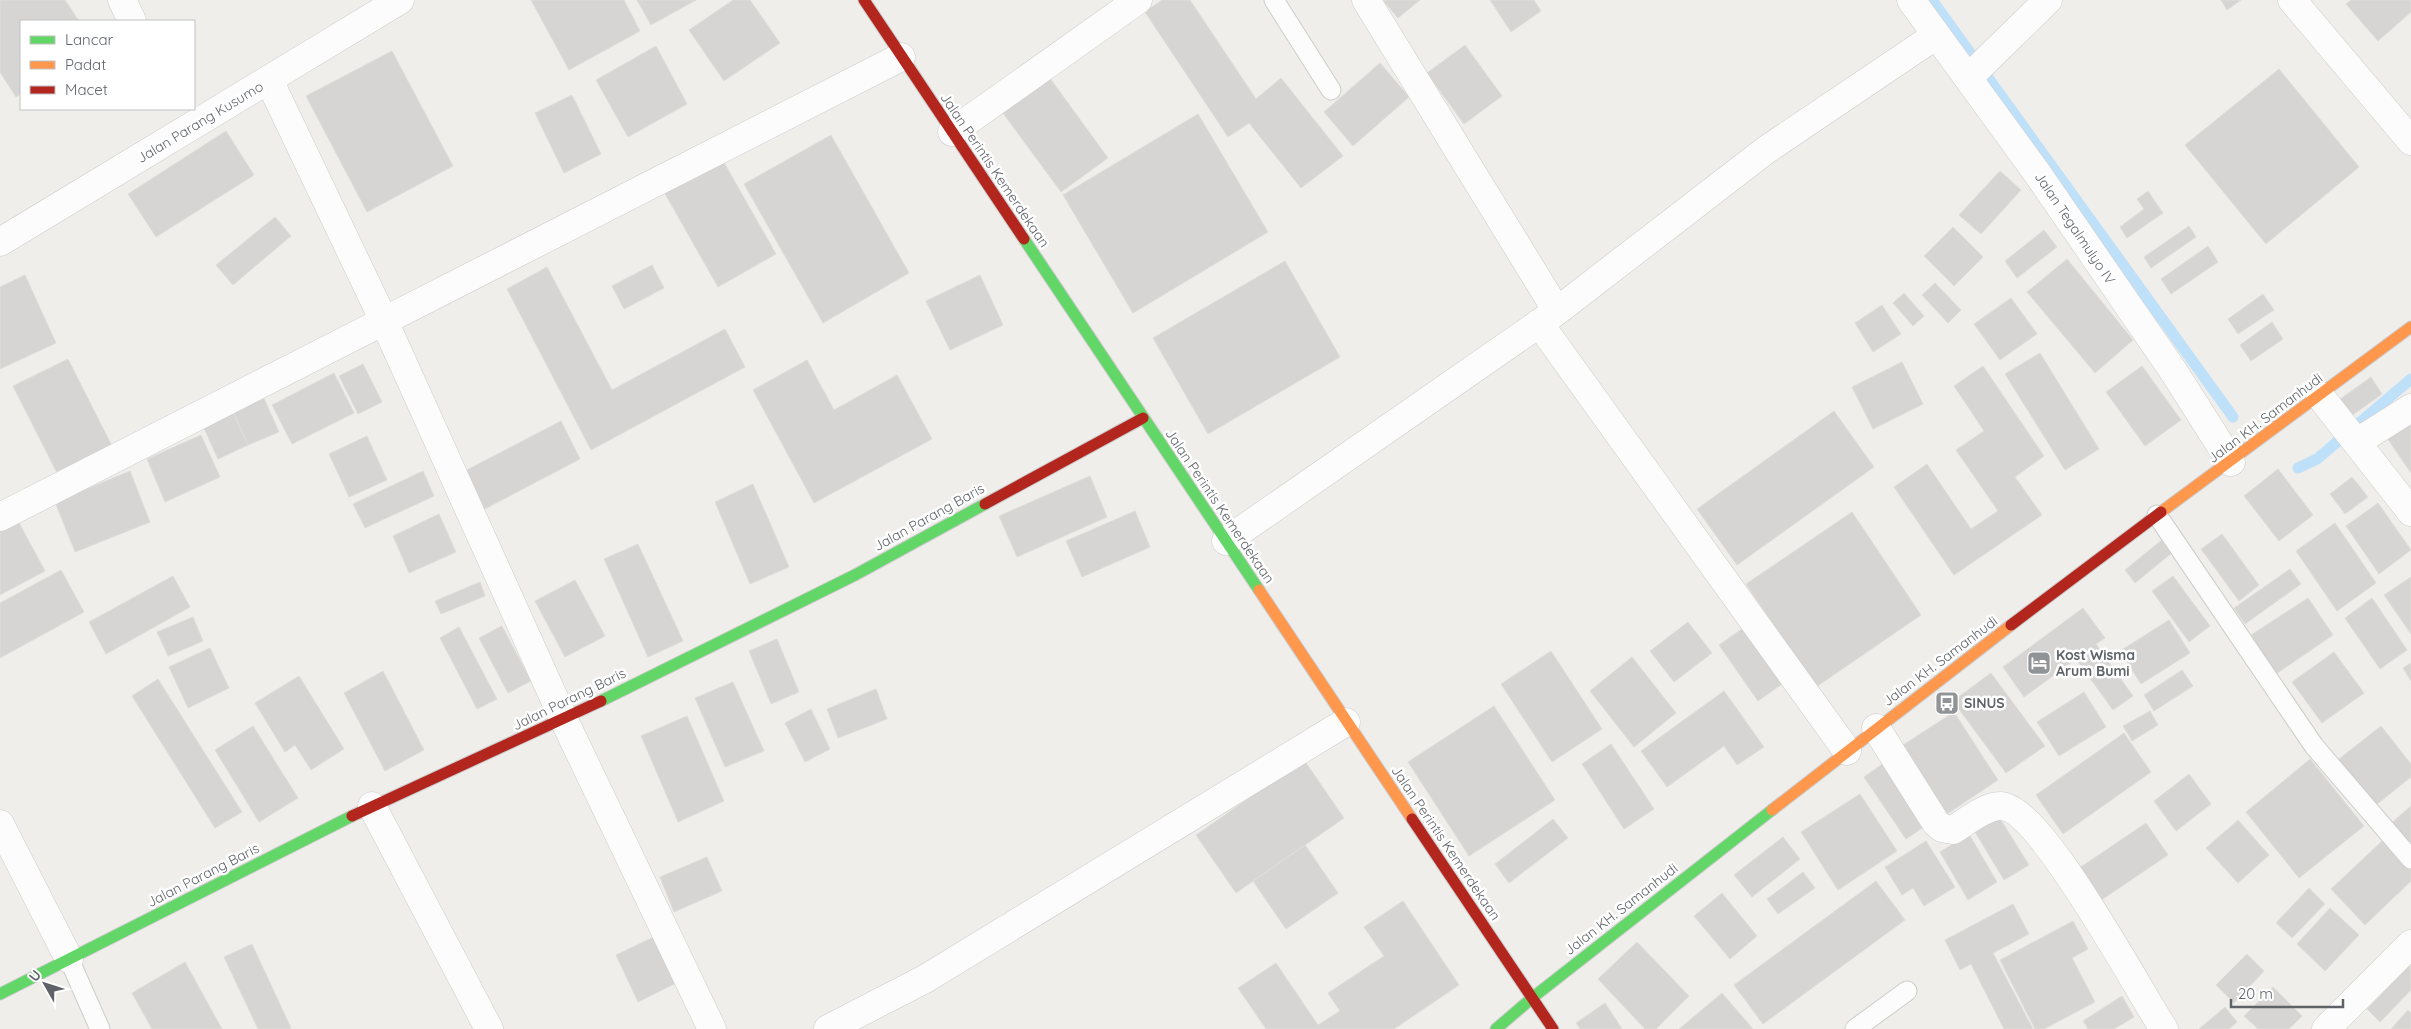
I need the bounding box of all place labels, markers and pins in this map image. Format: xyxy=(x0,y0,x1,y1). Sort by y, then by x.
place label: Kost Wisma Arum Bumi xyxy=(2056,646,2135,680)
hotel icon: Kost Wisma Arum Bumi xyxy=(2026,650,2052,676)
bus stop icon: SINUS xyxy=(1934,690,1960,716)
place label: SINUS xyxy=(1964,694,2005,712)

